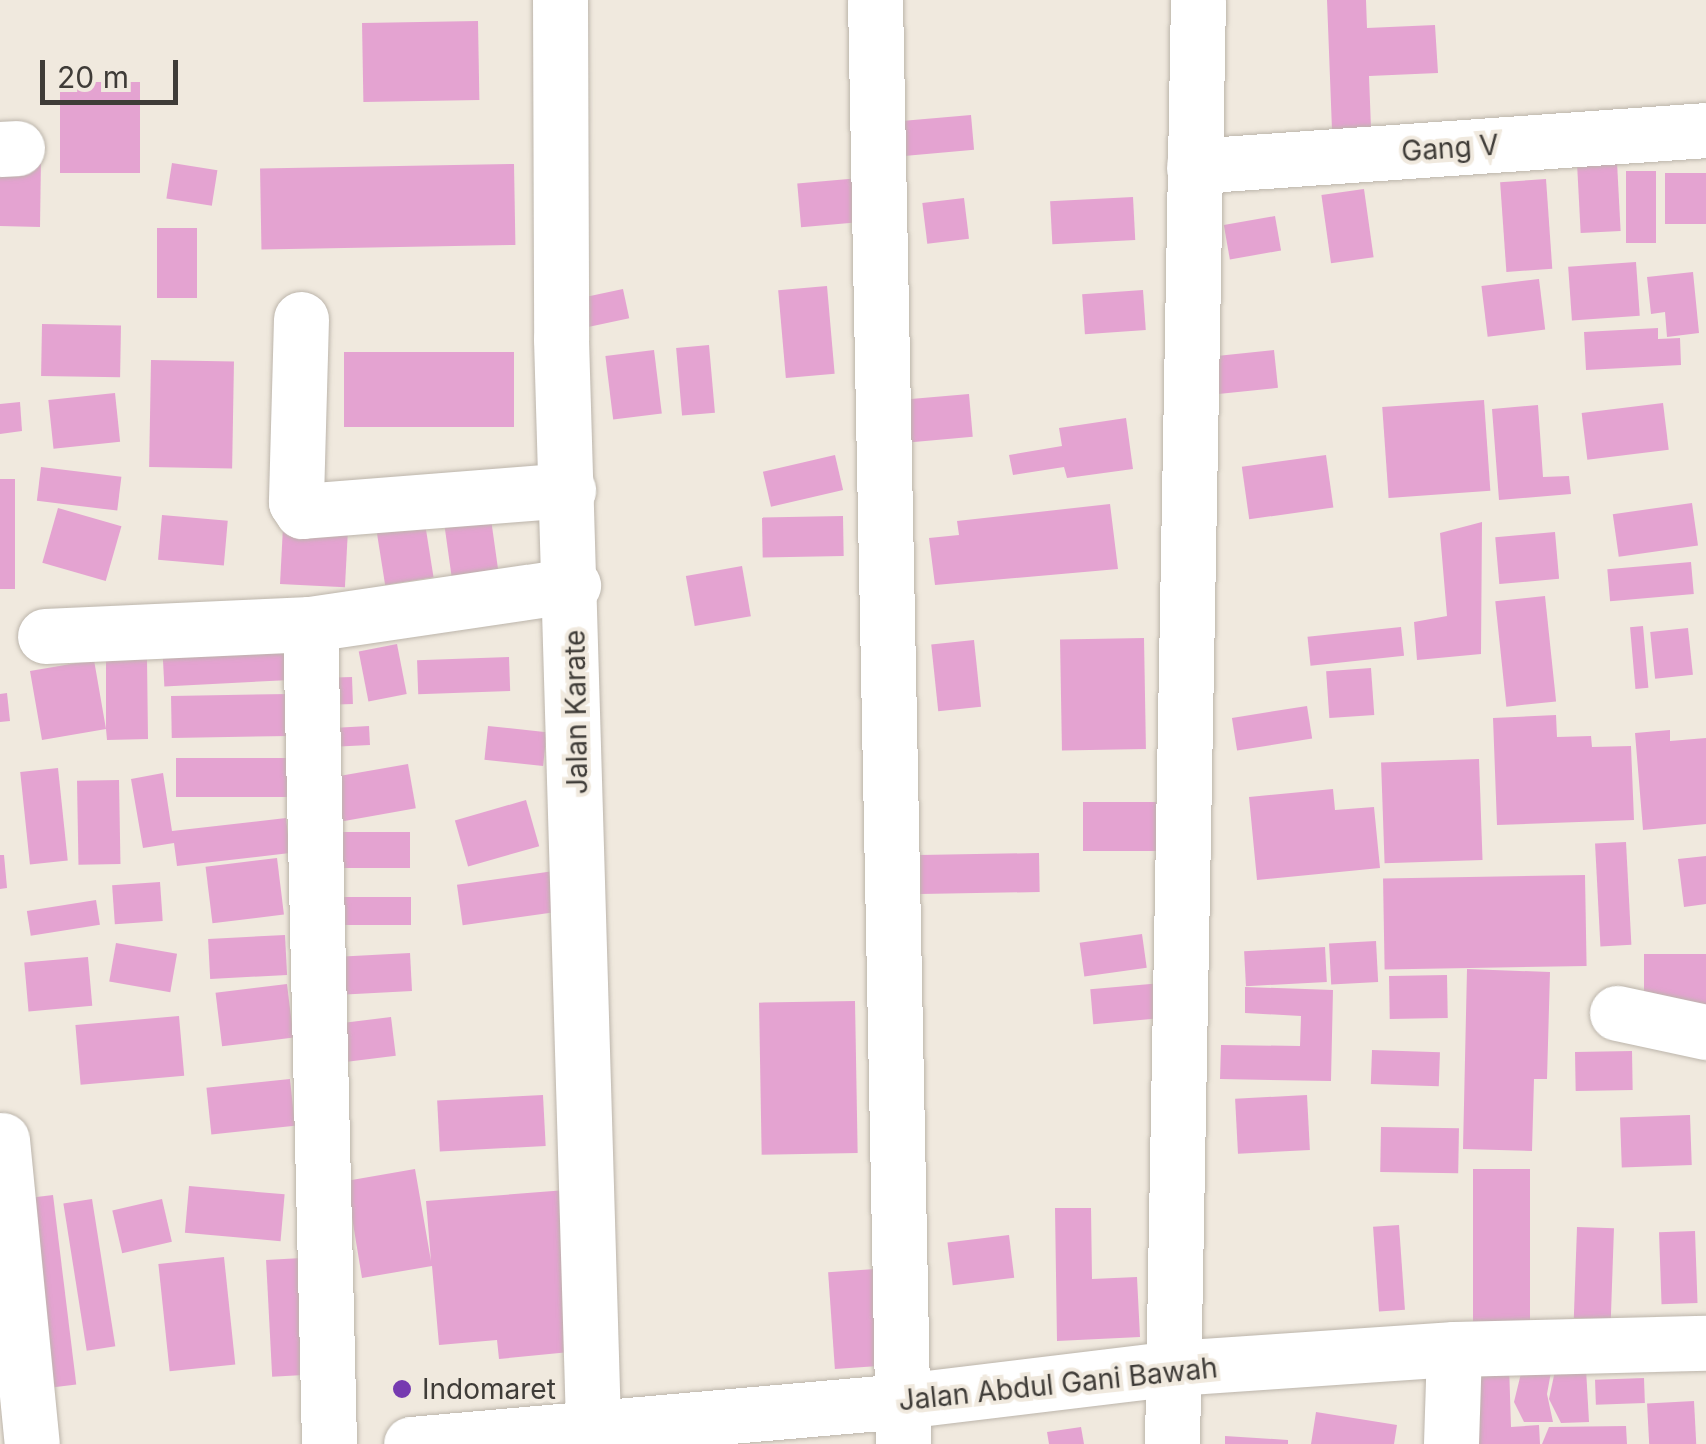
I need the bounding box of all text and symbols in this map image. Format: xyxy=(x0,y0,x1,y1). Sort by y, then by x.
scale bar xyxy=(45,40,182,102)
text: 20 m xyxy=(57,59,129,95)
street label: Gang V xyxy=(1400,128,1500,168)
street label: Jalan Karate xyxy=(558,629,594,795)
street label: Jalan Abdul Gani Bawah xyxy=(897,1351,1219,1417)
place label: Indomaret xyxy=(422,1372,556,1406)
marker: Indomaret xyxy=(391,1378,413,1400)

